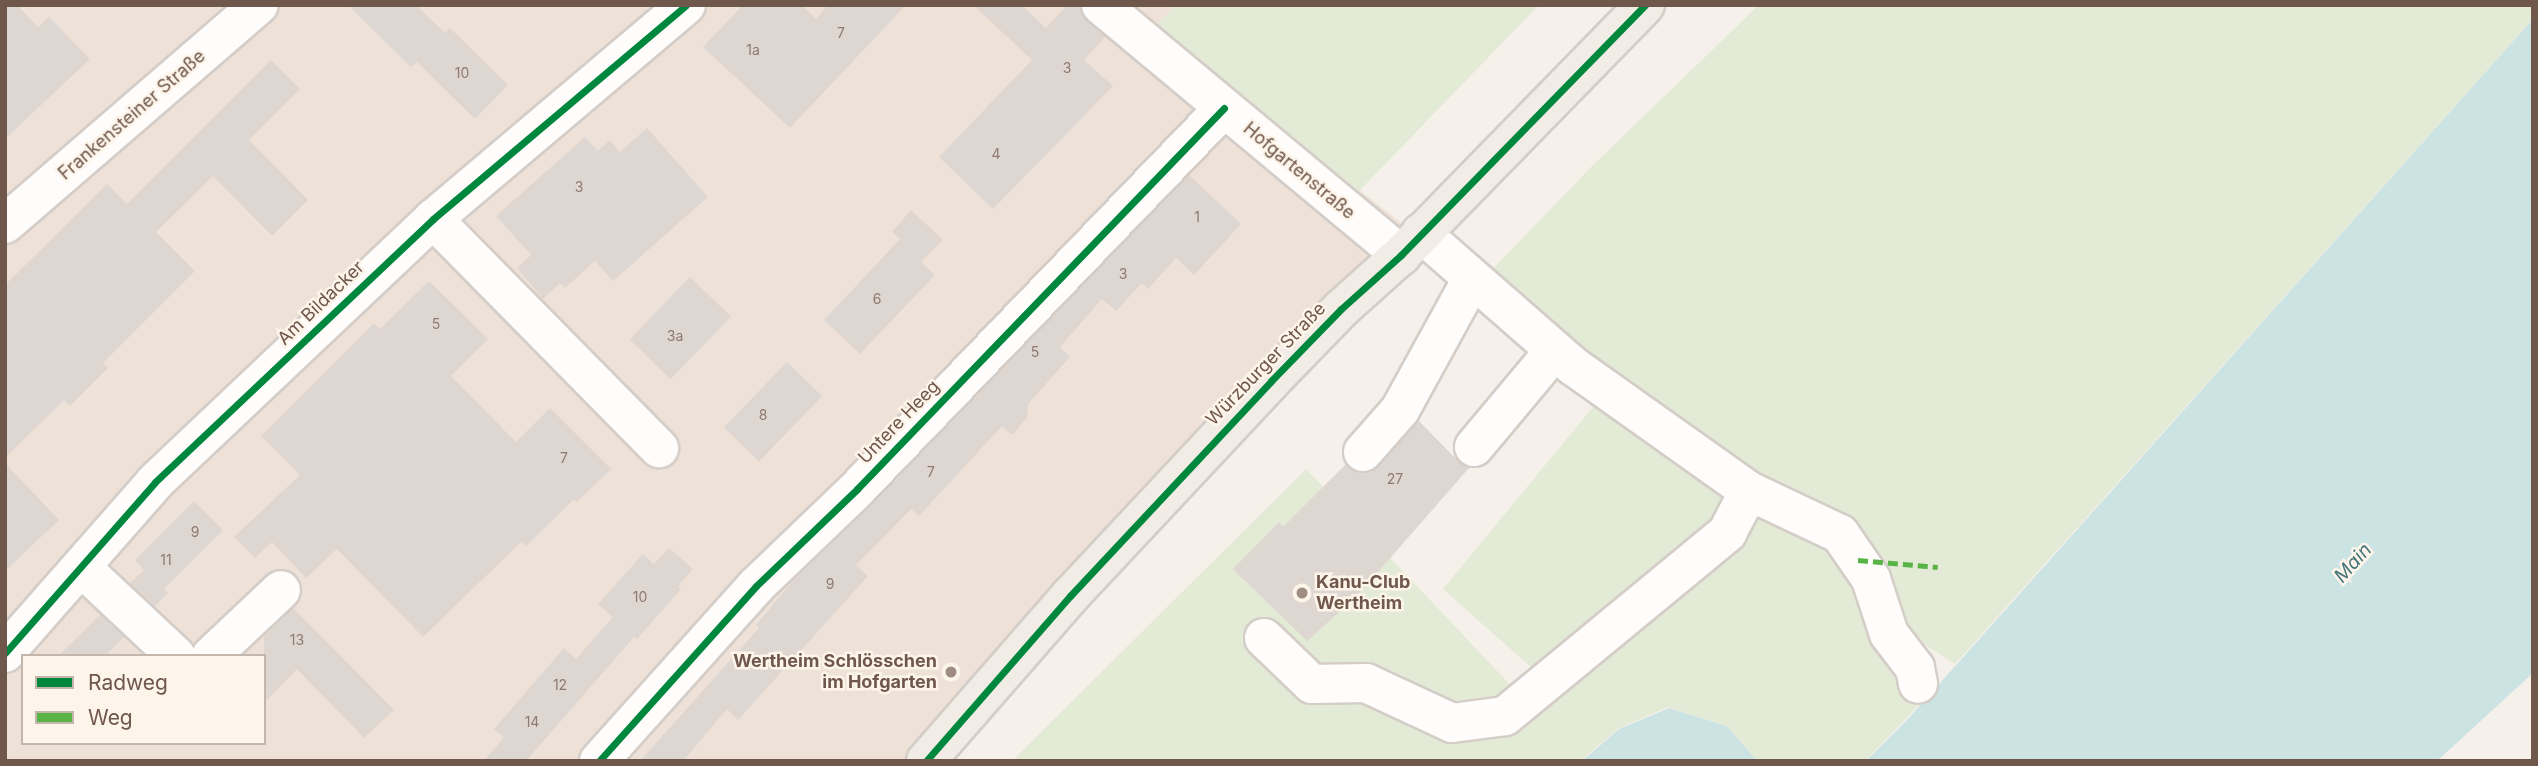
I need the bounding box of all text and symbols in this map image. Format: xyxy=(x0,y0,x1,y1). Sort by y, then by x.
house number: 7 xyxy=(837,25,845,41)
house number: 1a xyxy=(746,42,760,58)
street label: Frankensteiner Straße xyxy=(54,45,210,185)
house number: 3 xyxy=(1063,60,1071,76)
house number: 10 xyxy=(455,65,469,81)
street label: Hofgartenstraße xyxy=(1239,118,1359,224)
house number: 4 xyxy=(991,146,1001,162)
house number: 3 xyxy=(575,179,583,195)
house number: 1 xyxy=(1194,209,1200,225)
street label: Am Bildacker xyxy=(273,256,369,350)
house number: 3 xyxy=(1119,266,1127,282)
house number: 6 xyxy=(873,291,881,307)
street label: Würzburger Straße xyxy=(1202,298,1330,430)
house number: 5 xyxy=(432,316,440,332)
house number: 3a xyxy=(667,328,683,344)
house number: 5 xyxy=(1031,344,1039,360)
street label: Untere Heeg xyxy=(854,376,944,468)
house number: 8 xyxy=(759,407,767,423)
house number: 7 xyxy=(560,450,568,466)
house number: 7 xyxy=(927,464,935,480)
house number: 27 xyxy=(1387,471,1403,487)
house number: 9 xyxy=(191,524,199,540)
water label: Main xyxy=(2330,539,2376,587)
house number: 11 xyxy=(160,552,172,568)
place label: Kanu-Club Wertheim xyxy=(1316,572,1410,614)
house number: 9 xyxy=(826,576,834,592)
marker: Kanu-Club Wertheim xyxy=(1294,585,1310,601)
house number: 10 xyxy=(633,589,647,605)
house number: 13 xyxy=(290,632,304,648)
place label: Wertheim Schlösschen im Hofgarten xyxy=(733,651,937,694)
legend xyxy=(21,654,266,745)
marker: Wertheim Schlösschen im Hofgarten xyxy=(943,664,959,680)
text: Radweg xyxy=(88,670,168,695)
house number: 12 xyxy=(553,677,567,693)
text: Weg xyxy=(88,705,133,730)
house number: 14 xyxy=(525,714,539,730)

